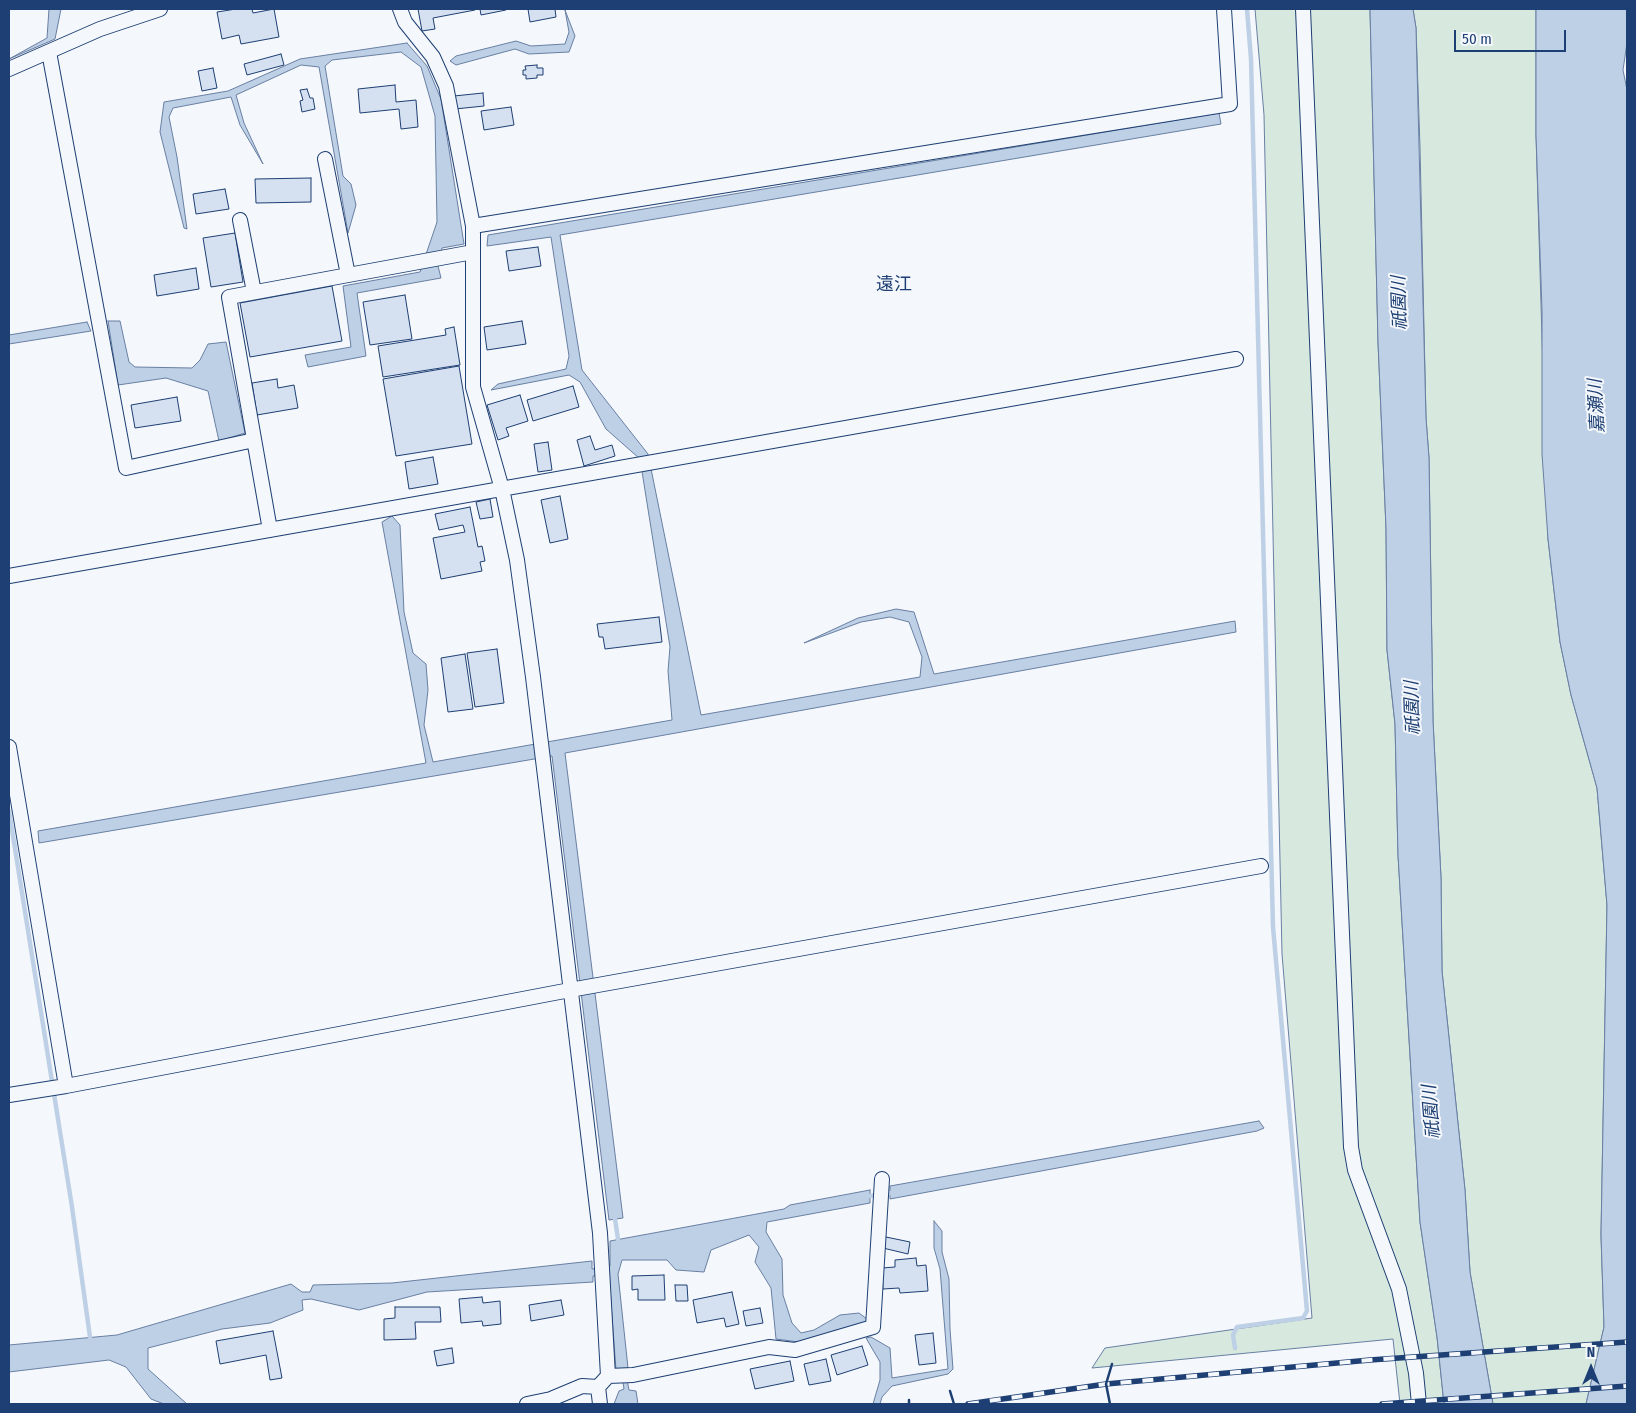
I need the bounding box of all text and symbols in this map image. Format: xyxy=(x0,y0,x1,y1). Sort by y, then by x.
scale bar xyxy=(1456,20,1568,52)
text: 50 m xyxy=(1462,30,1492,48)
district label: 遠江 xyxy=(876,274,912,296)
water label: 祇園川 xyxy=(1388,276,1412,330)
water label: 嘉瀬川 xyxy=(1585,378,1609,434)
water label: 祇園川 xyxy=(1401,681,1425,735)
water label: 祇園川 xyxy=(1419,1084,1445,1140)
north arrow xyxy=(1566,1343,1616,1393)
text: N xyxy=(1587,1344,1595,1361)

